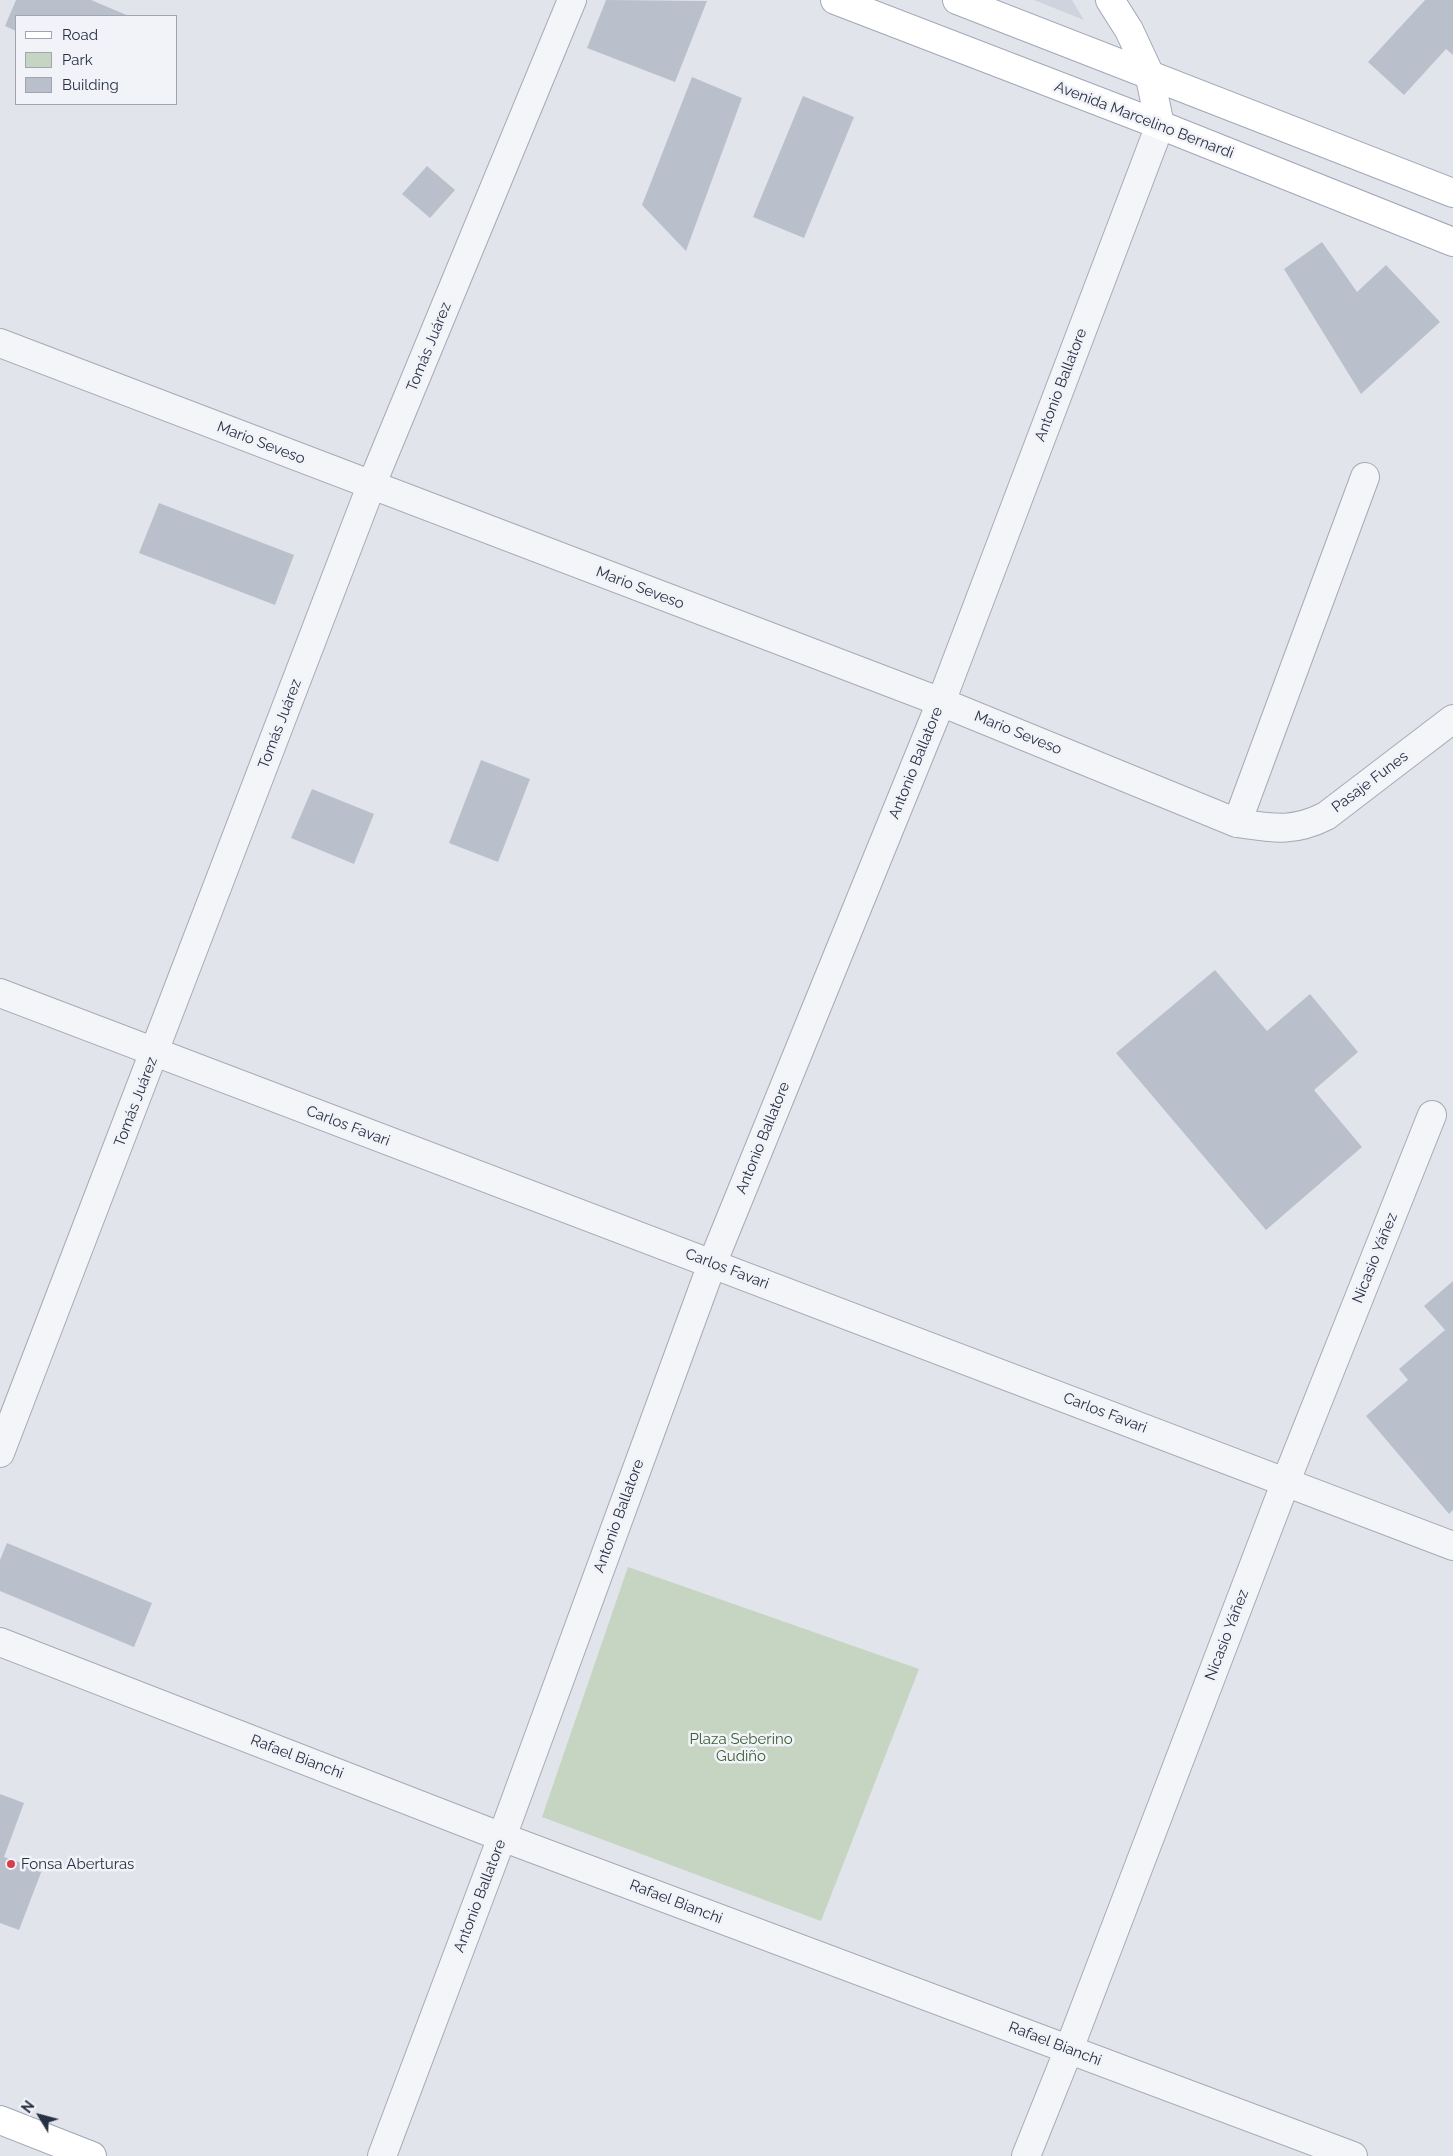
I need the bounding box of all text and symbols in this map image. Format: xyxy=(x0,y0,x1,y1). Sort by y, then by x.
legend xyxy=(15,15,178,105)
text: Road xyxy=(62,26,98,44)
text: Park xyxy=(62,51,93,69)
text: Building xyxy=(62,76,119,94)
street label: Avenida Marcelino Bernardi xyxy=(1052,78,1236,162)
street label: Tomás Juárez xyxy=(403,300,455,394)
street label: Antonio Ballatore xyxy=(1031,326,1091,444)
street label: Mario Seveso xyxy=(214,418,308,468)
street label: Mario Seveso xyxy=(593,563,687,613)
street label: Tomás Juárez xyxy=(255,677,305,771)
street label: Antonio Ballatore xyxy=(885,704,947,822)
street label: Mario Seveso xyxy=(972,707,1064,759)
street label: Pasaje Funes xyxy=(1328,747,1412,817)
street label: Tomás Juárez xyxy=(111,1055,161,1149)
street label: Antonio Ballatore xyxy=(732,1079,794,1197)
street label: Carlos Favari xyxy=(304,1102,392,1150)
street label: Nicasio Yáñez xyxy=(1349,1210,1401,1306)
street label: Carlos Favari xyxy=(683,1245,771,1293)
street label: Carlos Favari xyxy=(1061,1389,1149,1437)
street label: Antonio Ballatore xyxy=(590,1457,648,1575)
street label: Nicasio Yáñez xyxy=(1201,1587,1253,1683)
park label: Plaza Seberino Gudiño xyxy=(689,1730,793,1765)
street label: Rafael Bianchi xyxy=(248,1731,346,1783)
street label: Antonio Ballatore xyxy=(450,1837,510,1955)
place label: Fonsa Aberturas xyxy=(21,1855,134,1873)
marker: Fonsa Aberturas xyxy=(5,1858,17,1870)
street label: Rafael Bianchi xyxy=(627,1876,725,1928)
street label: Rafael Bianchi xyxy=(1006,2018,1104,2070)
north arrow xyxy=(15,2091,65,2141)
text: N xyxy=(18,2098,38,2116)

